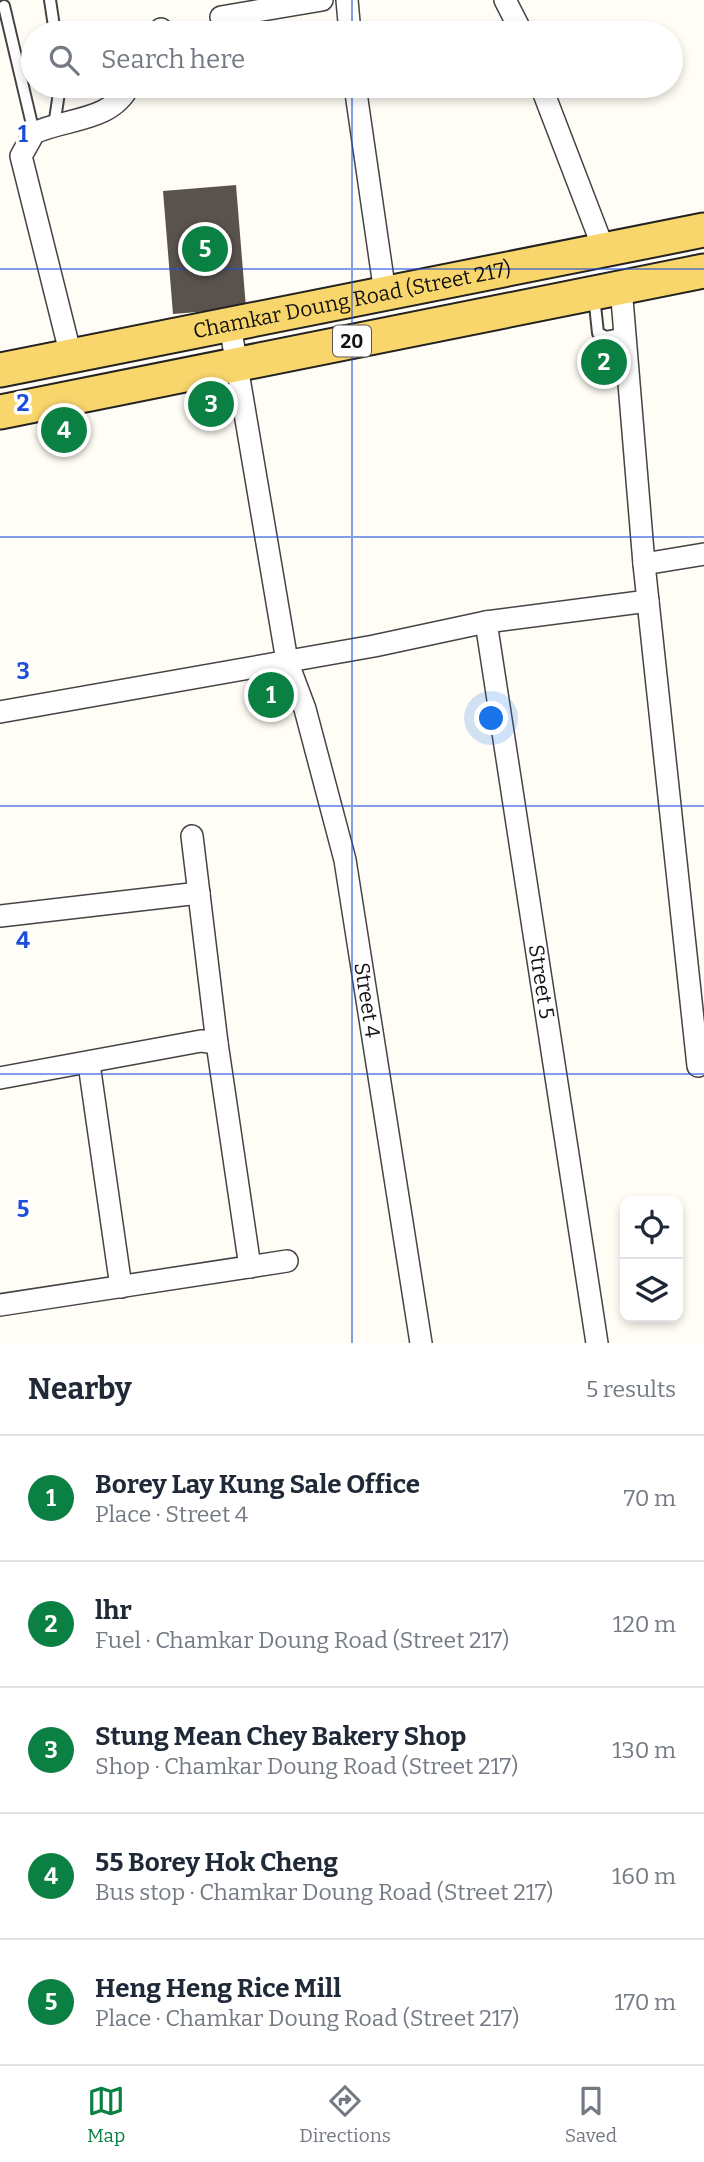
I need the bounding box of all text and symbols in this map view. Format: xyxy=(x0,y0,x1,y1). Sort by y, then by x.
search box xyxy=(21,21,683,98)
icon: search xyxy=(45,41,83,79)
text: Search here xyxy=(101,44,245,75)
text: 1 xyxy=(18,120,28,148)
pin: 5 xyxy=(182,223,228,275)
street label: Chamkar Doung Road (Street 217) xyxy=(191,256,513,344)
road number: 20 xyxy=(333,326,371,356)
pin: 2 xyxy=(581,336,627,388)
pin: 3 xyxy=(188,378,234,430)
text: 2 xyxy=(17,389,30,417)
pin: 4 xyxy=(41,404,87,456)
text: 3 xyxy=(16,657,30,685)
pin: 1 xyxy=(248,669,294,721)
your location xyxy=(474,701,508,735)
text: 4 xyxy=(16,926,30,954)
street label: Street 5 xyxy=(523,943,560,1021)
street label: Street 4 xyxy=(348,961,386,1039)
text: 5 xyxy=(17,1195,29,1223)
map controls xyxy=(620,1196,683,1322)
button: locate xyxy=(620,1196,683,1259)
button: layers xyxy=(620,1259,683,1322)
text: Nearby xyxy=(28,1371,132,1407)
text: 5 results xyxy=(586,1375,676,1403)
text: Borey Lay Kung Sale Office xyxy=(95,1469,420,1500)
text: 1 xyxy=(46,1484,56,1512)
text: 70 m xyxy=(624,1484,676,1512)
text: Place · Street 4 xyxy=(95,1500,248,1528)
text: lhr xyxy=(95,1595,132,1626)
text: 2 xyxy=(45,1610,57,1638)
text: 120 m xyxy=(613,1610,676,1638)
text: Fuel · Chamkar Doung Road (Street 217) xyxy=(95,1626,509,1654)
text: Stung Mean Chey Bakery Shop xyxy=(95,1721,466,1752)
text: 3 xyxy=(44,1736,58,1764)
text: 130 m xyxy=(612,1736,676,1764)
text: Shop · Chamkar Doung Road (Street 217) xyxy=(95,1752,518,1780)
text: 55 Borey Hok Cheng xyxy=(95,1847,338,1878)
text: 4 xyxy=(44,1862,58,1890)
text: 160 m xyxy=(612,1862,676,1890)
text: Bus stop · Chamkar Doung Road (Street 217) xyxy=(95,1878,553,1906)
text: Heng Heng Rice Mill xyxy=(95,1973,341,2004)
text: 5 xyxy=(45,1988,57,2016)
text: 170 m xyxy=(614,1988,676,2016)
text: Place · Chamkar Doung Road (Street 217) xyxy=(95,2004,519,2032)
tab: Map xyxy=(87,2082,125,2147)
tab: Directions xyxy=(299,2082,391,2147)
tab: Saved xyxy=(565,2082,617,2147)

